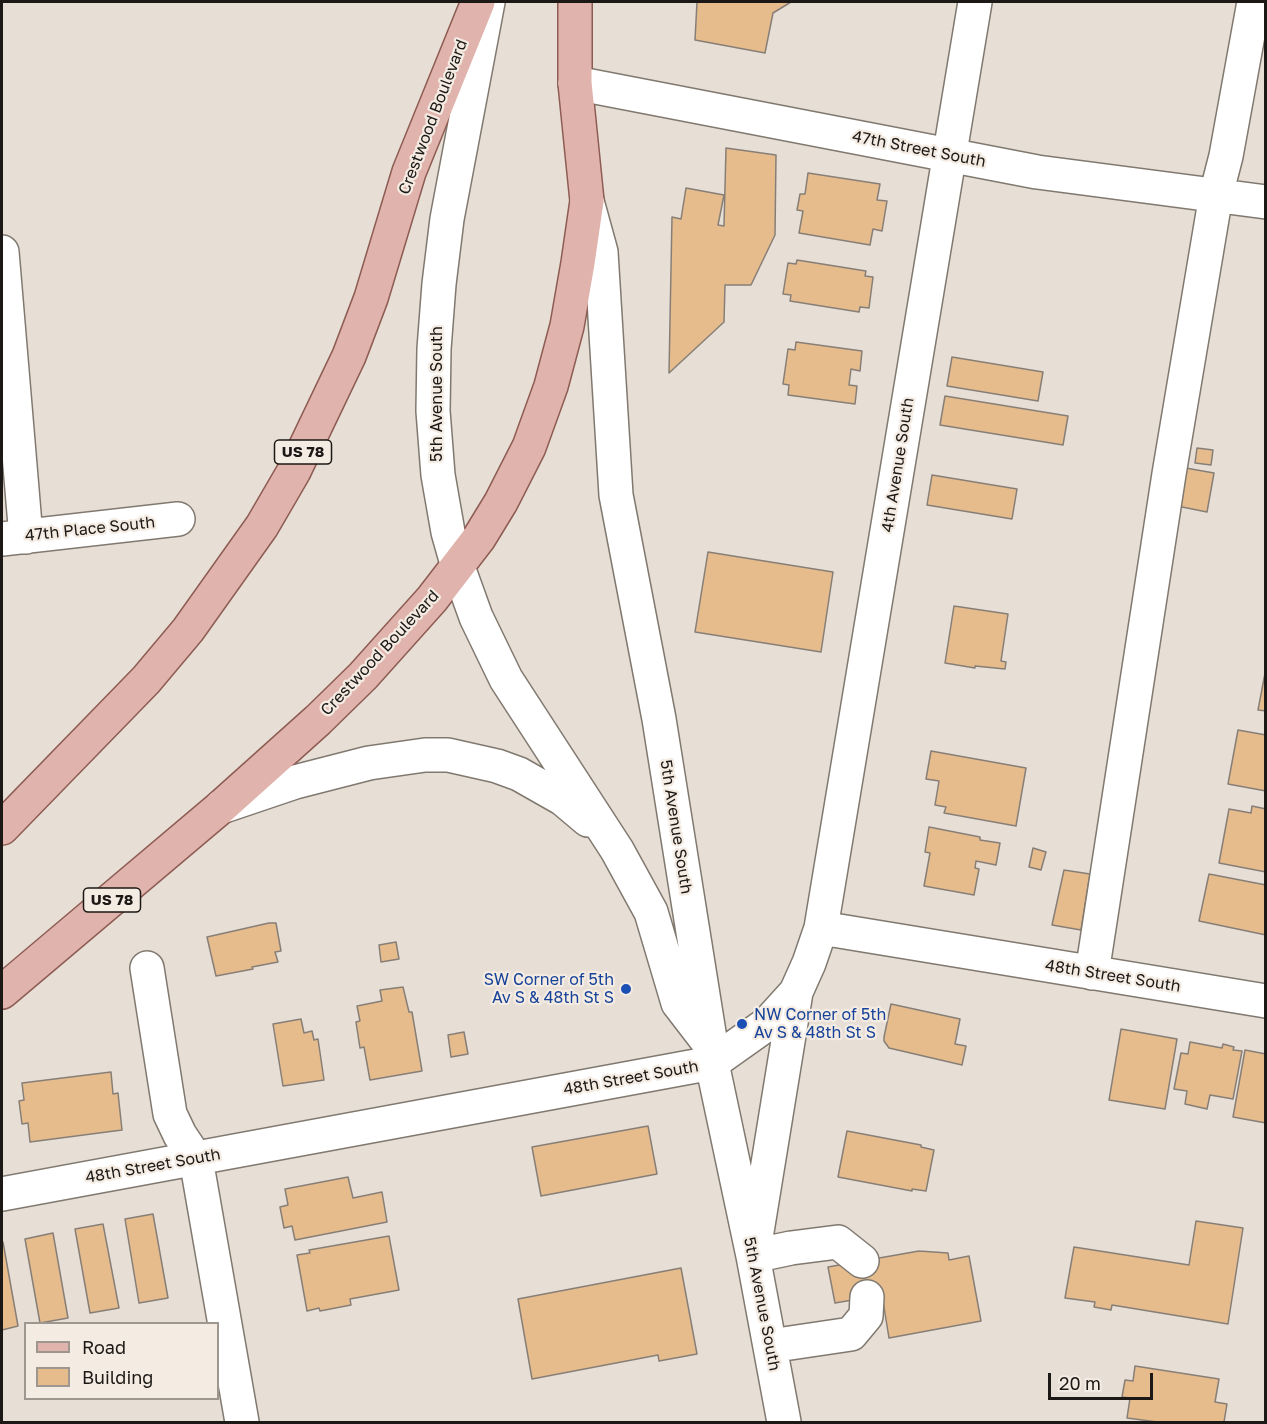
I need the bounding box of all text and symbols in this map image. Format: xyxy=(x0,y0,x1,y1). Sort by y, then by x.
street label: Crestwood Boulevard xyxy=(395,37,471,197)
street label: 47th Street South xyxy=(851,127,987,171)
street label: 5th Avenue South xyxy=(427,326,447,462)
street label: 4th Avenue South xyxy=(878,396,918,534)
road number: US 78 xyxy=(274,440,332,464)
street label: 47th Place South xyxy=(24,513,156,545)
street label: Crestwood Boulevard xyxy=(317,586,443,720)
street label: 5th Avenue South xyxy=(656,758,696,896)
road number: US 78 xyxy=(84,888,140,912)
street label: 48th Street South xyxy=(1044,956,1182,996)
place label: SW Corner of 5th Av S & 48th St S xyxy=(484,970,614,1008)
marker: SW Corner of 5th Av S & 48th St S xyxy=(619,982,633,996)
place label: NW Corner of 5th Av S & 48th St S xyxy=(754,1005,886,1043)
marker: NW Corner of 5th Av S & 48th St S xyxy=(735,1017,749,1031)
street label: 48th Street South xyxy=(562,1057,700,1099)
street label: 48th Street South xyxy=(84,1145,222,1187)
street label: 5th Avenue South xyxy=(740,1236,784,1372)
legend xyxy=(24,1322,219,1400)
text: Road xyxy=(82,1336,126,1358)
scale bar xyxy=(1051,1361,1156,1399)
text: Building xyxy=(82,1366,153,1388)
text: 20 m xyxy=(1059,1372,1101,1394)

